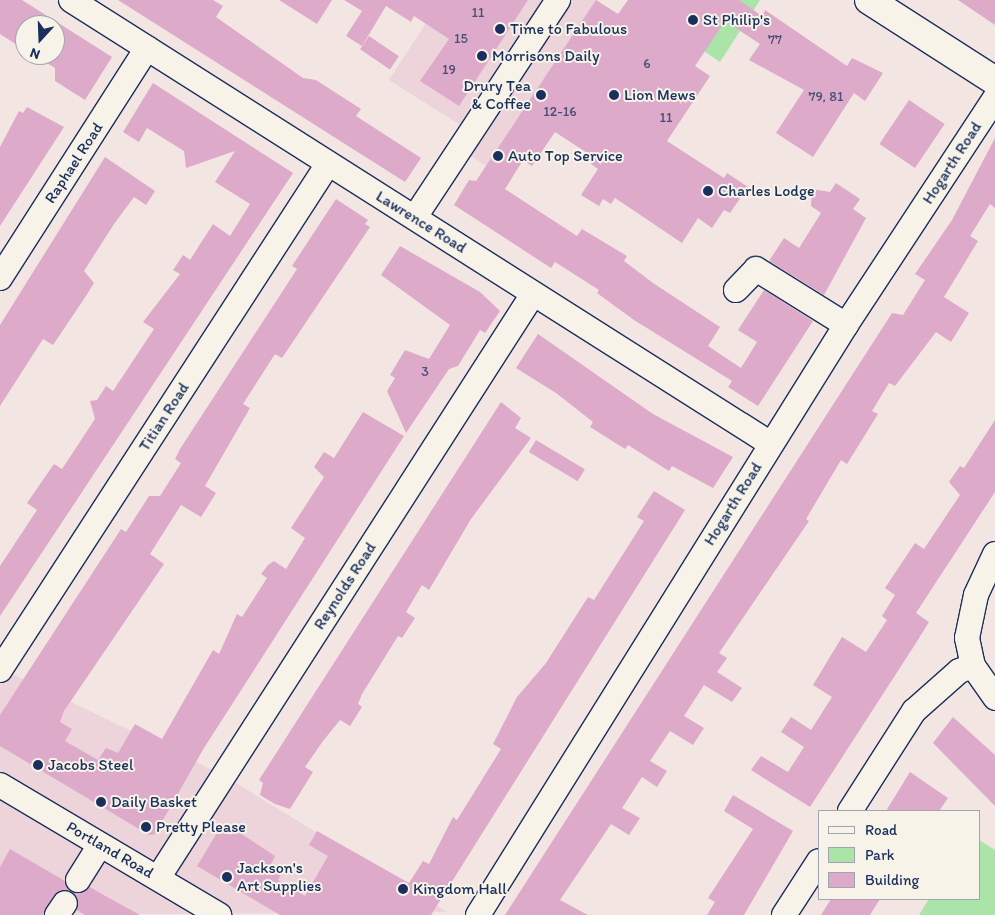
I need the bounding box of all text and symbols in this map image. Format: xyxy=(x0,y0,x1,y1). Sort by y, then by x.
house number: 11 xyxy=(472,5,484,21)
place label: St Philip's xyxy=(703,10,771,30)
marker: St Philip's xyxy=(687,14,699,26)
north arrow xyxy=(15,15,65,65)
place label: Time to Fabulous xyxy=(510,19,627,39)
marker: Time to Fabulous xyxy=(494,23,506,35)
house number: 15 xyxy=(454,31,468,47)
house number: 77 xyxy=(768,32,782,48)
text: N xyxy=(28,44,42,63)
place label: Morrisons Daily xyxy=(492,46,599,66)
marker: Morrisons Daily xyxy=(476,50,488,62)
house number: 6 xyxy=(643,56,651,72)
house number: 19 xyxy=(442,62,456,78)
place label: Drury Tea & Coffee xyxy=(465,76,531,114)
place label: Lion Mews xyxy=(624,85,695,105)
marker: Drury Tea & Coffee xyxy=(535,89,547,101)
marker: Lion Mews xyxy=(608,89,620,101)
house number: 79, 81 xyxy=(809,89,843,105)
house number: 12-16 xyxy=(543,104,577,120)
house number: 11 xyxy=(660,110,672,126)
street label: Hogarth Road xyxy=(918,118,986,208)
street label: Raphael Road xyxy=(41,119,107,207)
place label: Auto Top Service xyxy=(508,146,622,166)
marker: Auto Top Service xyxy=(492,150,504,162)
place label: Charles Lodge xyxy=(718,181,815,201)
marker: Charles Lodge xyxy=(702,185,714,197)
street label: Lawrence Road xyxy=(372,186,470,258)
house number: 3 xyxy=(421,364,429,380)
street label: Titian Road xyxy=(135,379,193,455)
street label: Hogarth Road xyxy=(700,459,766,549)
street label: Reynolds Road xyxy=(310,539,380,633)
place label: Jacobs Steel xyxy=(48,755,133,775)
marker: Jacobs Steel xyxy=(32,759,44,771)
place label: Daily Basket xyxy=(111,792,197,812)
marker: Daily Basket xyxy=(95,796,107,808)
legend xyxy=(818,810,980,900)
street label: Portland Road xyxy=(63,817,157,883)
place label: Pretty Please xyxy=(156,817,246,837)
marker: Pretty Please xyxy=(140,821,152,833)
text: Road xyxy=(865,821,897,839)
text: Park xyxy=(865,846,895,864)
place label: Jackson's Art Supplies xyxy=(237,858,321,896)
marker: Jackson's Art Supplies xyxy=(221,871,233,883)
text: Building xyxy=(865,871,919,889)
place label: Kingdom Hall xyxy=(413,879,507,899)
marker: Kingdom Hall xyxy=(397,883,409,895)

